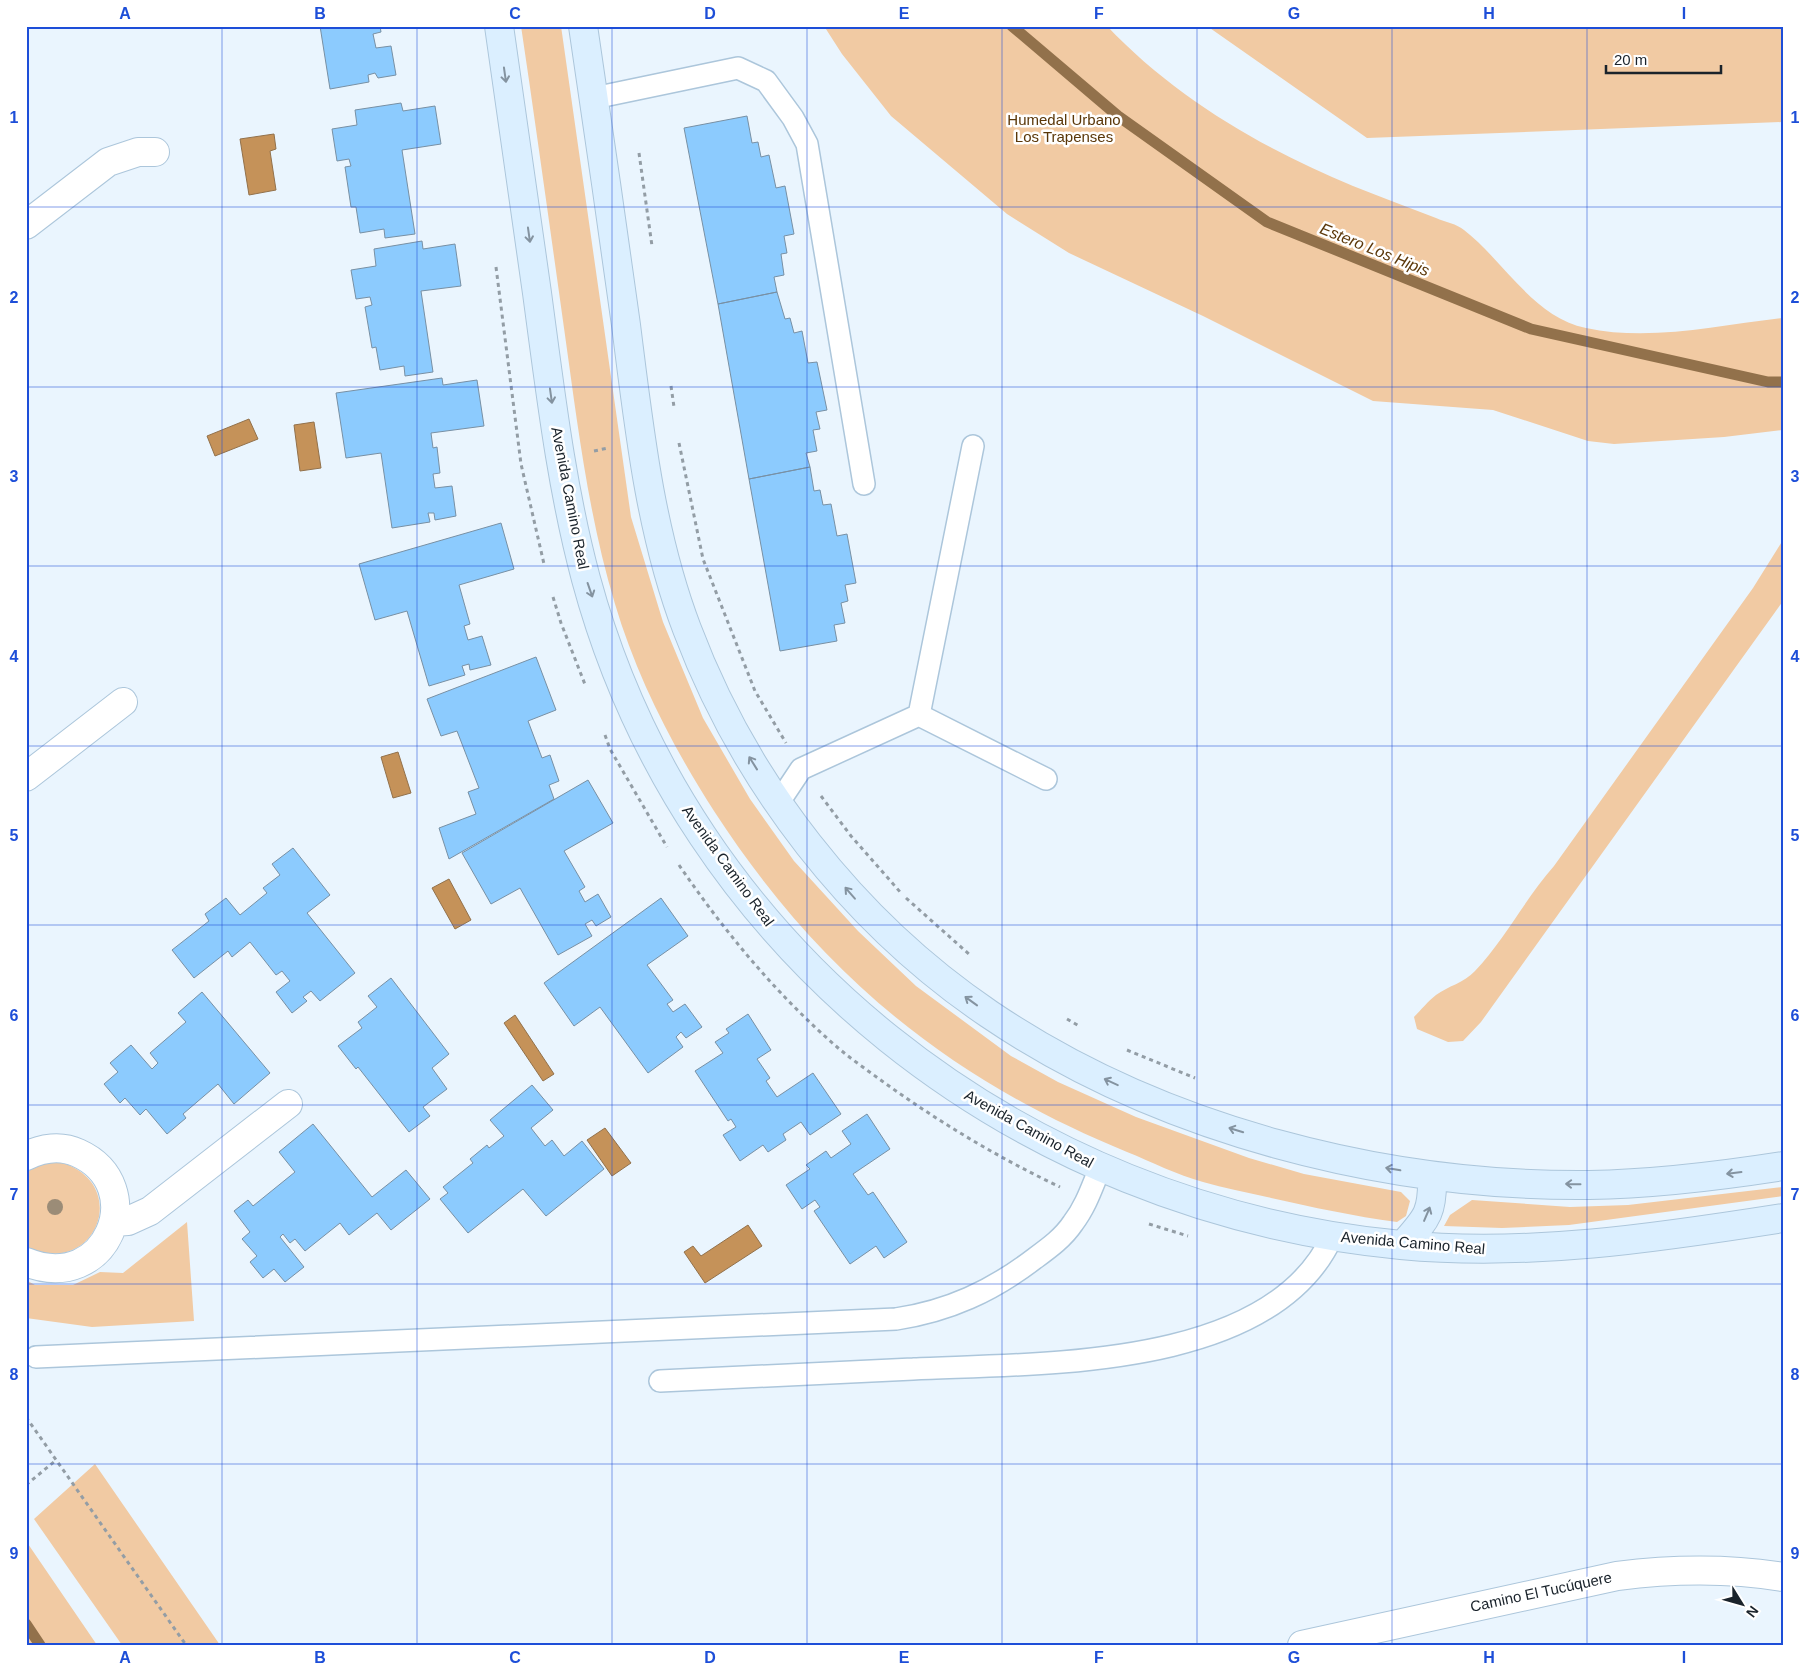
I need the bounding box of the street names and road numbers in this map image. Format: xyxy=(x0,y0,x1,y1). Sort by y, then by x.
street label: Avenida Camino Real xyxy=(548,425,593,571)
street label: Avenida Camino Real xyxy=(679,802,778,929)
street label: Avenida Camino Real xyxy=(962,1086,1097,1171)
street label: Avenida Camino Real xyxy=(1340,1228,1486,1257)
street label: Camino El Tucúquere xyxy=(1469,1568,1613,1615)

